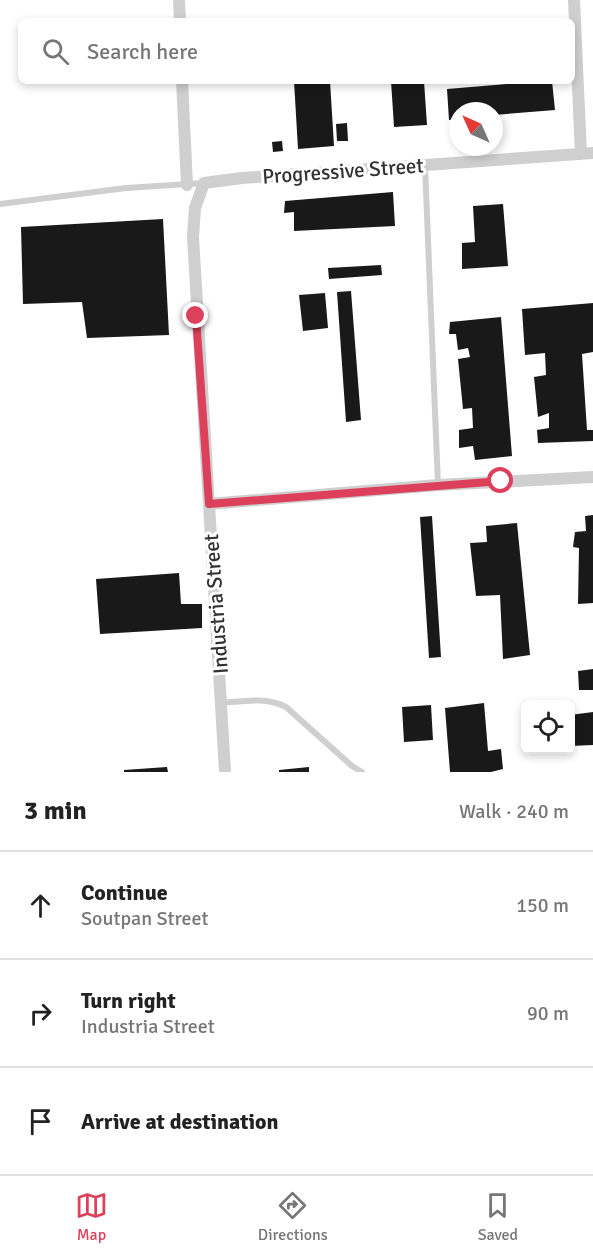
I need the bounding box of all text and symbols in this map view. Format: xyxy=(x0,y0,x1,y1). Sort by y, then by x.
search box xyxy=(18,18,575,84)
icon: search xyxy=(39,35,72,68)
text: Search here xyxy=(87,38,198,65)
north arrow xyxy=(449,102,503,156)
street label: Progressive Street xyxy=(261,152,425,190)
route end xyxy=(182,302,208,328)
route start xyxy=(487,467,513,493)
street label: Industria Street xyxy=(198,533,234,675)
map controls xyxy=(521,700,575,754)
button: locate xyxy=(521,700,575,754)
text: 3 min xyxy=(24,795,87,827)
text: Walk · 240 m xyxy=(459,799,569,824)
text: Continue xyxy=(81,879,168,906)
icon: ahead xyxy=(24,889,57,922)
text: 150 m xyxy=(516,893,569,918)
text: Soutpan Street xyxy=(81,906,209,931)
text: Turn right xyxy=(81,987,176,1014)
icon: right xyxy=(24,997,57,1030)
text: 90 m xyxy=(527,1001,569,1026)
text: Industria Street xyxy=(81,1014,215,1039)
icon: arrive xyxy=(24,1105,57,1138)
text: Arrive at destination xyxy=(81,1108,278,1135)
tab: Map xyxy=(75,1189,108,1245)
tab: Directions xyxy=(258,1189,328,1245)
tab: Saved xyxy=(478,1189,518,1245)

